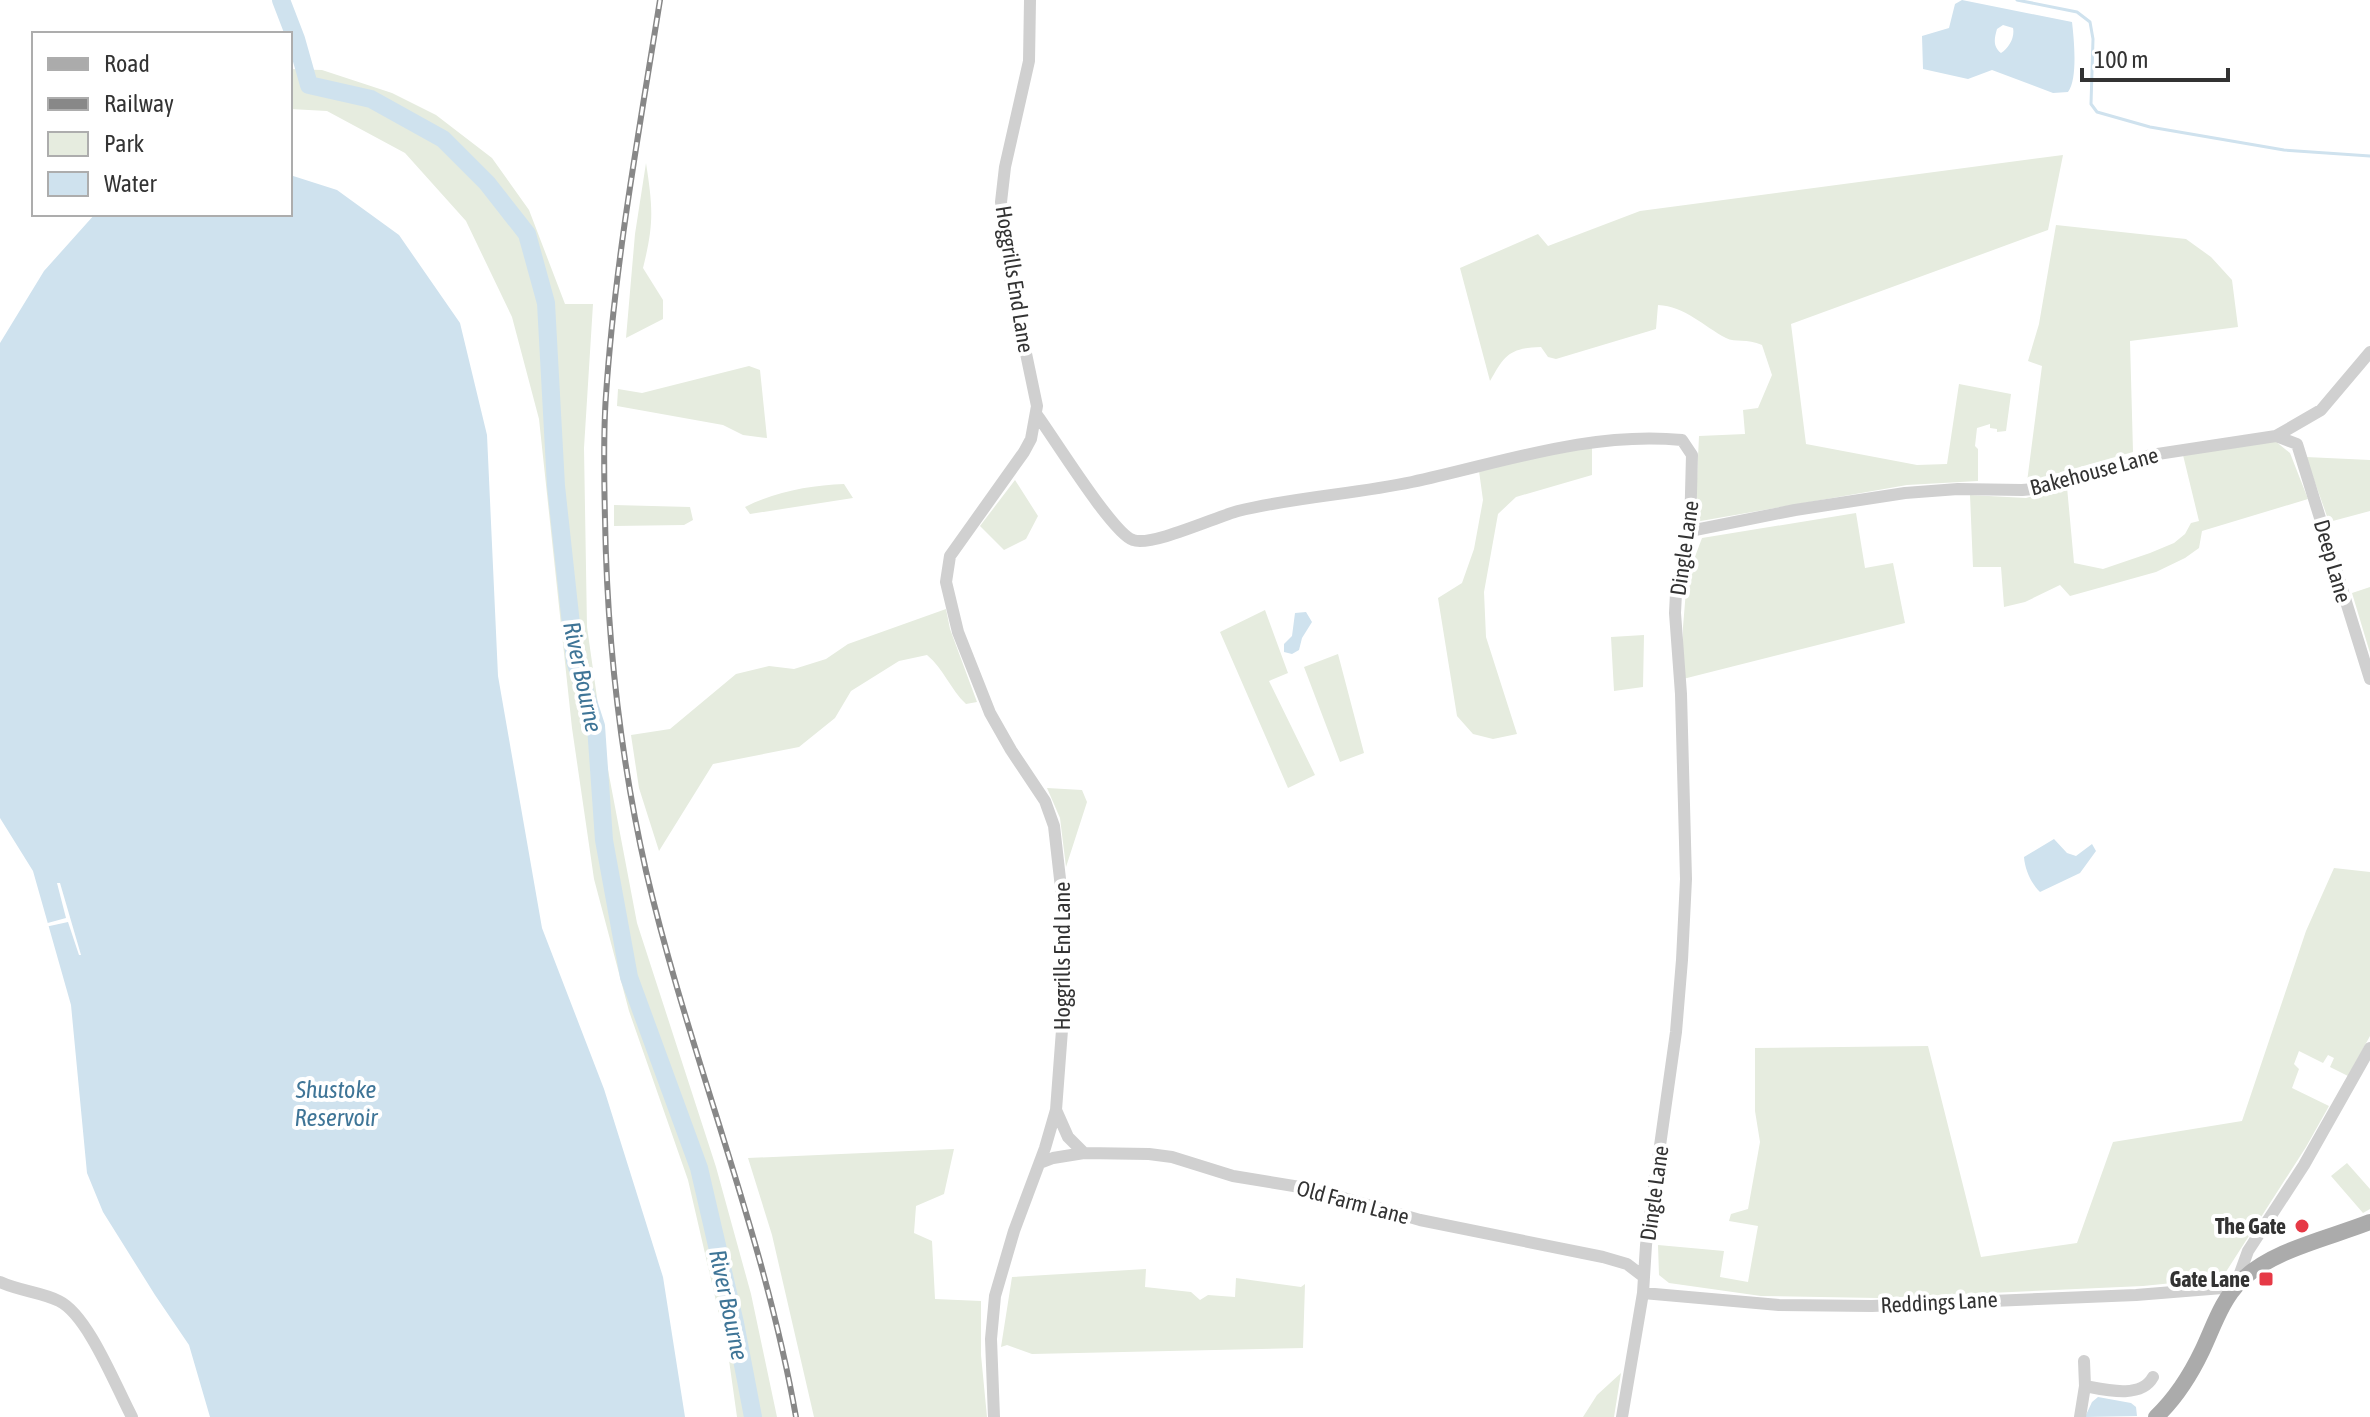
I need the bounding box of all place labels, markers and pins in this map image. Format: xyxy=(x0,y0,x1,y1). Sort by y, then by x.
place label: The Gate xyxy=(2215,1213,2286,1239)
marker: The Gate xyxy=(2293,1217,2311,1235)
place label: Gate Lane xyxy=(2170,1266,2250,1292)
marker: Gate Lane xyxy=(2257,1270,2275,1288)

